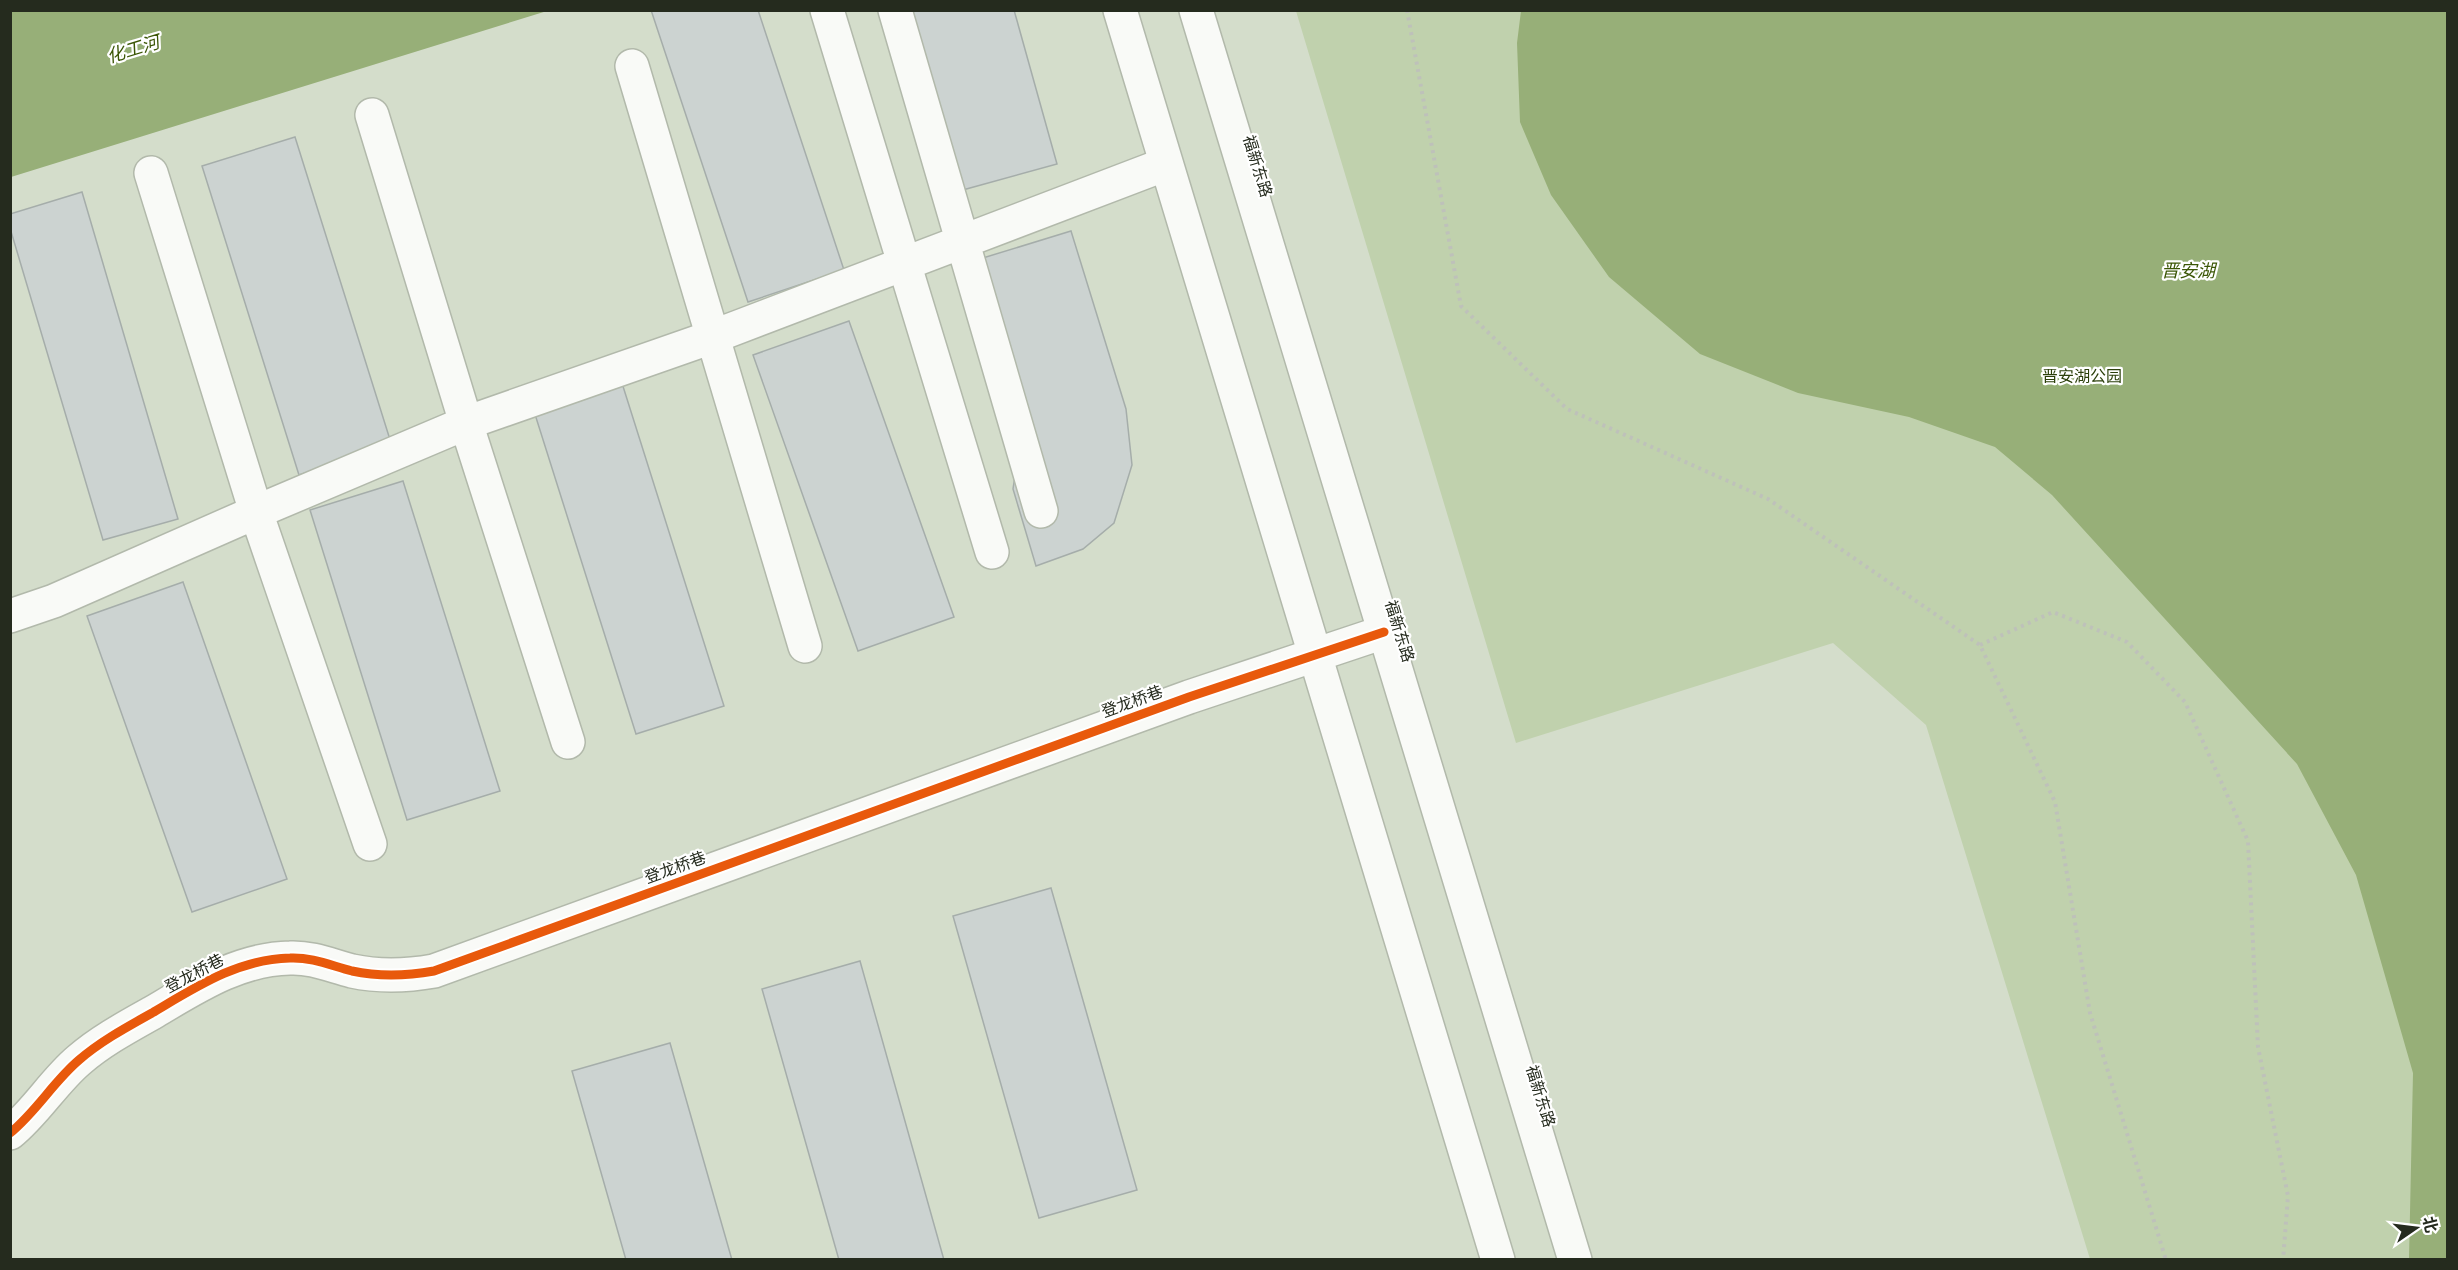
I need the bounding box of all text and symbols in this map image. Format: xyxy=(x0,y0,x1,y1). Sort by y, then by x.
water label: 化工河 xyxy=(104,29,165,68)
street label: 福新东路 xyxy=(1239,132,1277,200)
water label: 晋安湖 xyxy=(2161,259,2218,282)
park label: 晋安湖公园 xyxy=(2042,366,2122,386)
street label: 福新东路 xyxy=(1381,597,1419,665)
street label: 登龙桥巷 xyxy=(1099,681,1165,721)
street label: 登龙桥巷 xyxy=(642,847,708,887)
street label: 登龙桥巷 xyxy=(161,949,227,997)
street label: 福新东路 xyxy=(1522,1062,1560,1130)
north arrow xyxy=(2386,1198,2446,1258)
text: 北 xyxy=(2419,1214,2442,1235)

